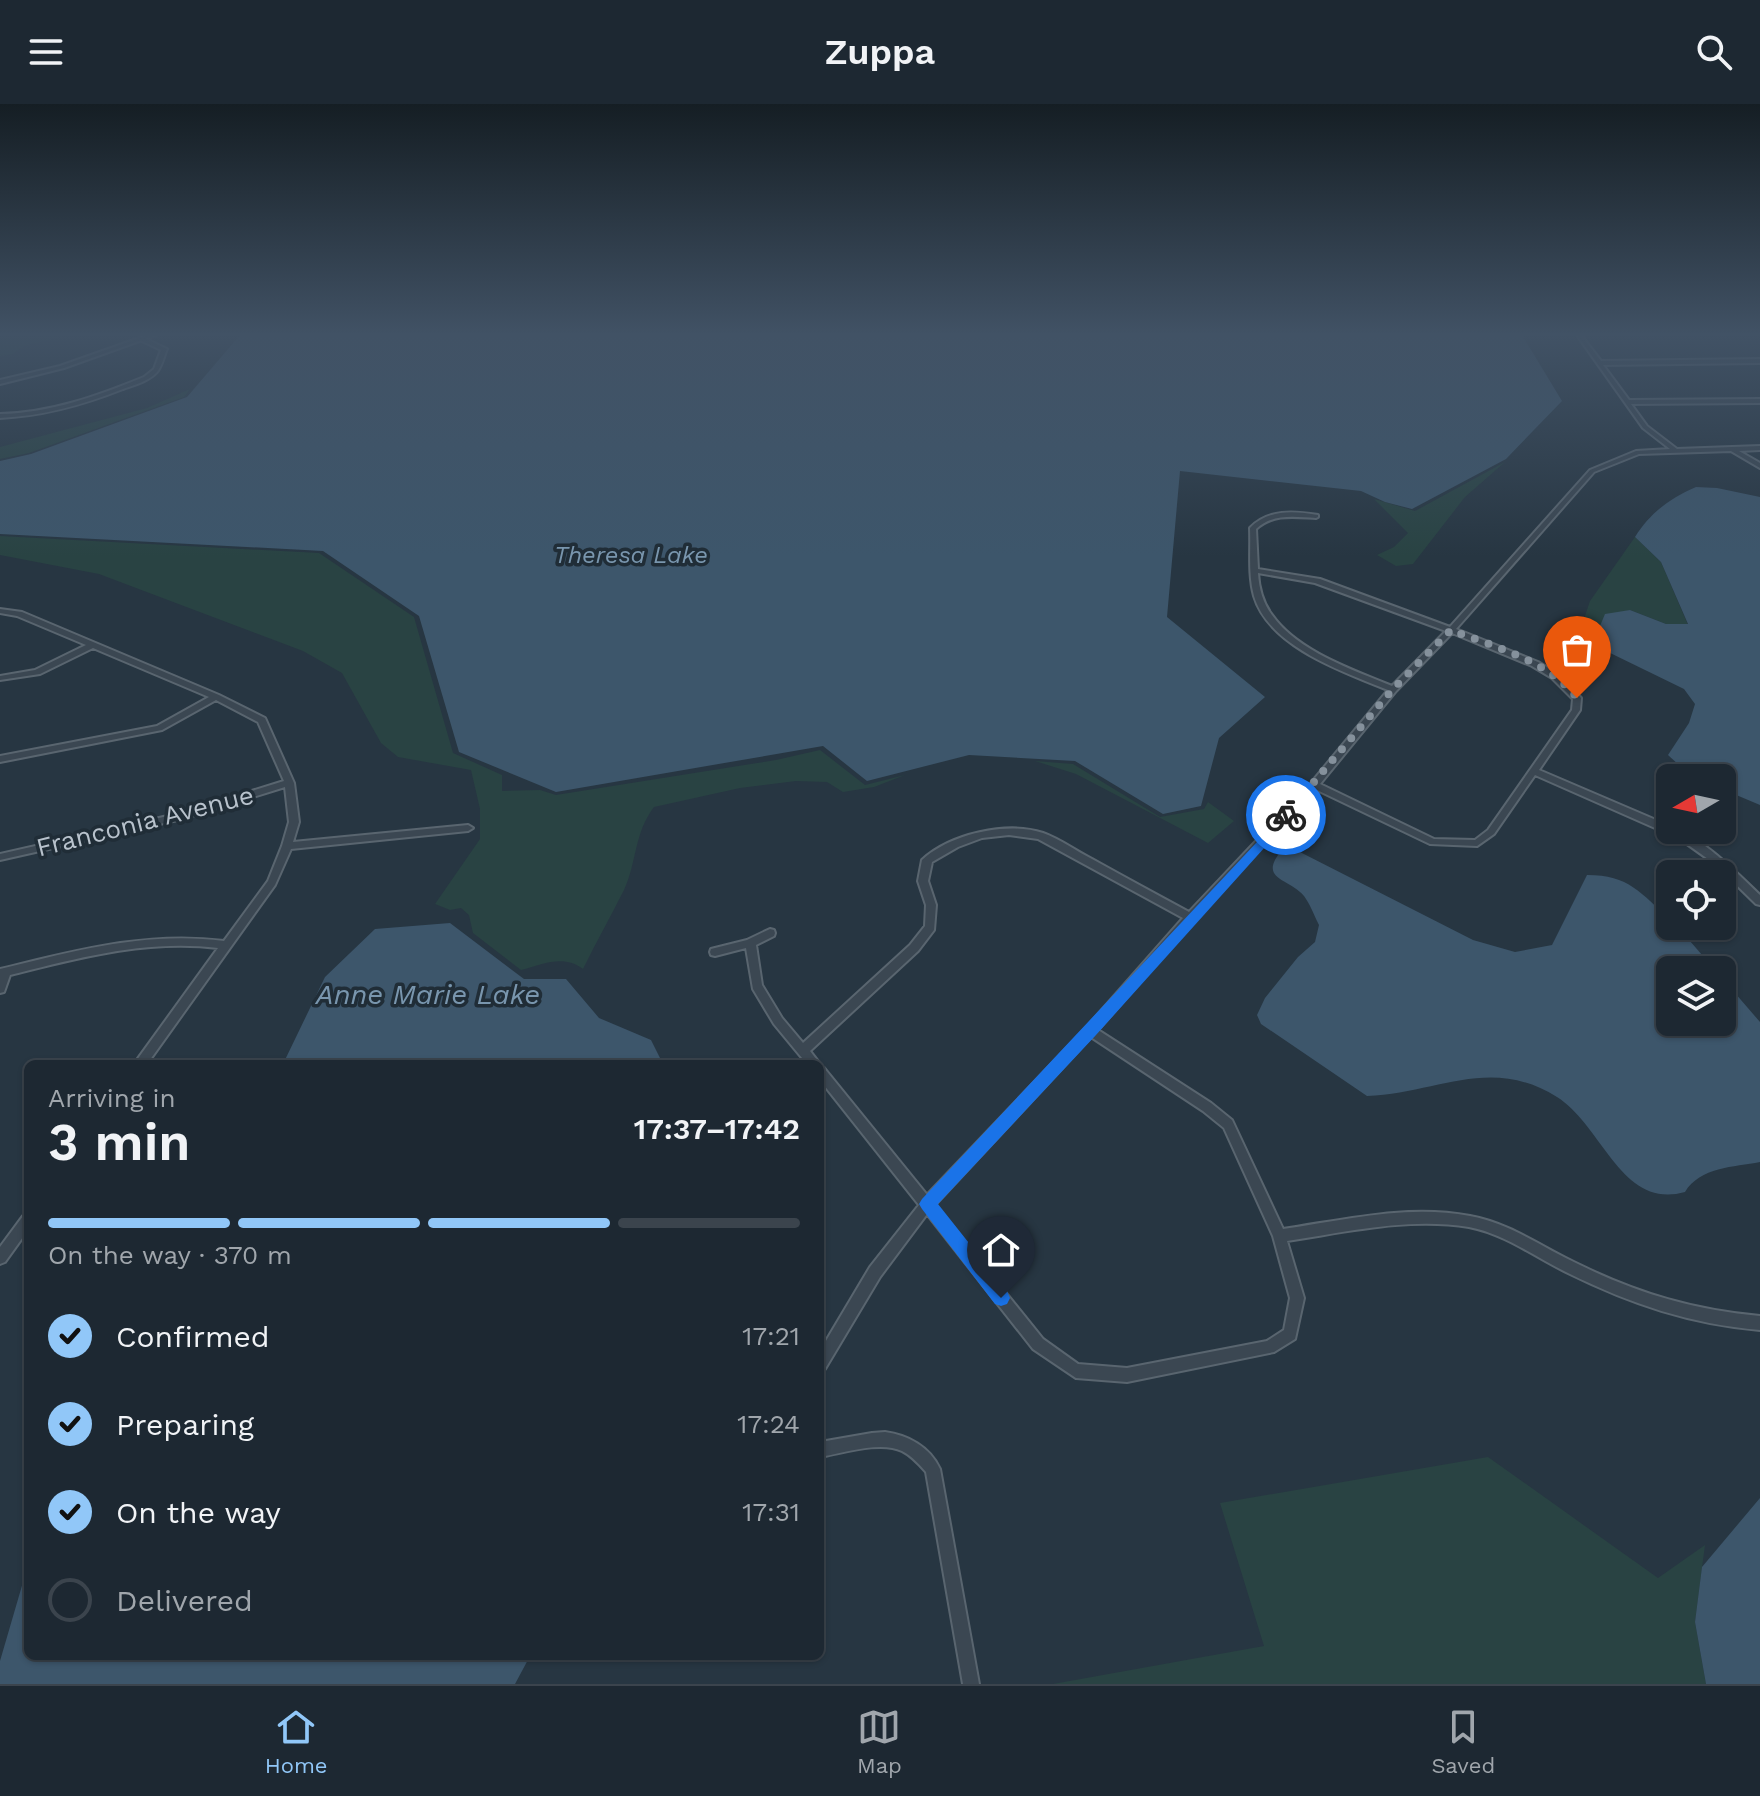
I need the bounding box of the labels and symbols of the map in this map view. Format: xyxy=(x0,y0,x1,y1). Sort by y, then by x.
water label: Theresa Lake xyxy=(554,541,708,569)
pin xyxy=(1543,616,1611,698)
north arrow xyxy=(1656,764,1736,844)
courier xyxy=(1246,775,1326,855)
street label: Franconia Avenue xyxy=(33,779,257,863)
water label: Anne Marie Lake xyxy=(315,978,540,1011)
pin xyxy=(967,1216,1035,1298)

